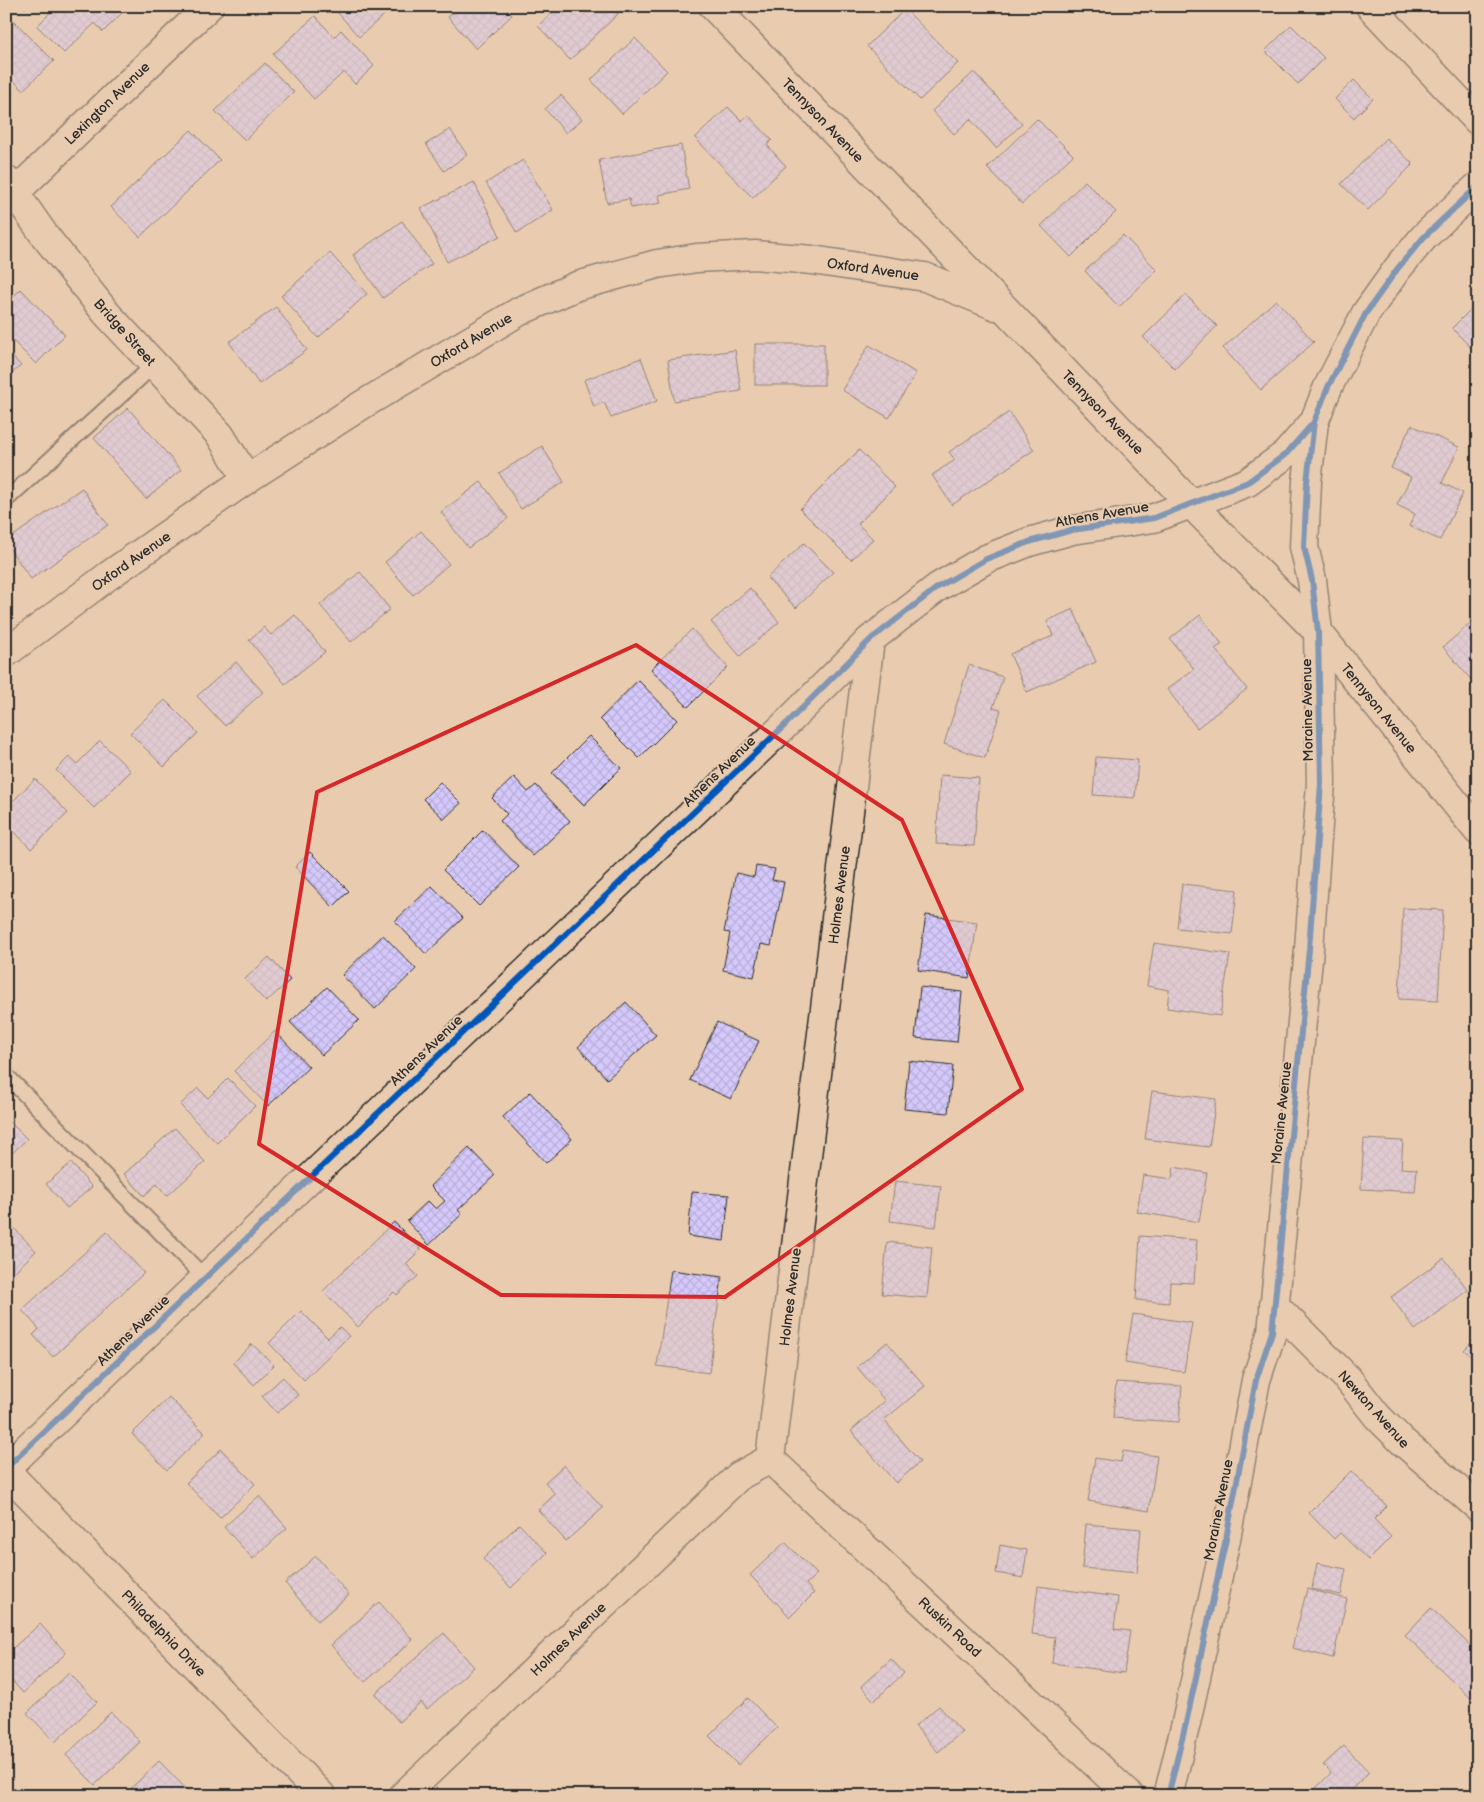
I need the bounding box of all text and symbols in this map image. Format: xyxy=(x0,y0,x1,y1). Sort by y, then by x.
street label: Lexington Avenue xyxy=(61,58,154,148)
street label: Tennyson Avenue xyxy=(778,75,867,166)
street label: Oxford Avenue xyxy=(826,255,920,284)
street label: Bridge Street xyxy=(90,295,160,370)
street label: Oxford Avenue xyxy=(427,309,515,372)
street label: Tennyson Avenue xyxy=(1058,367,1147,458)
street label: Athens Avenue xyxy=(1054,498,1150,531)
street label: Oxford Avenue xyxy=(89,528,174,595)
street label: Moraine Avenue xyxy=(1298,658,1317,762)
street label: Tennyson Avenue xyxy=(1337,660,1420,757)
street label: Athens Avenue xyxy=(679,732,759,810)
street label: Holmes Avenue xyxy=(825,845,854,945)
street label: Athens Avenue xyxy=(386,1011,466,1089)
street label: Moraine Avenue xyxy=(1268,1061,1295,1165)
street label: Holmes Avenue xyxy=(776,1247,805,1347)
street label: Athens Avenue xyxy=(93,1291,173,1369)
street label: Newton Avenue xyxy=(1334,1367,1413,1452)
street label: Moraine Avenue xyxy=(1200,1458,1237,1562)
street label: Philadelphia Drive xyxy=(118,1586,209,1680)
street label: Ruskin Road xyxy=(914,1594,985,1661)
street label: Holmes Avenue xyxy=(527,1599,610,1680)

